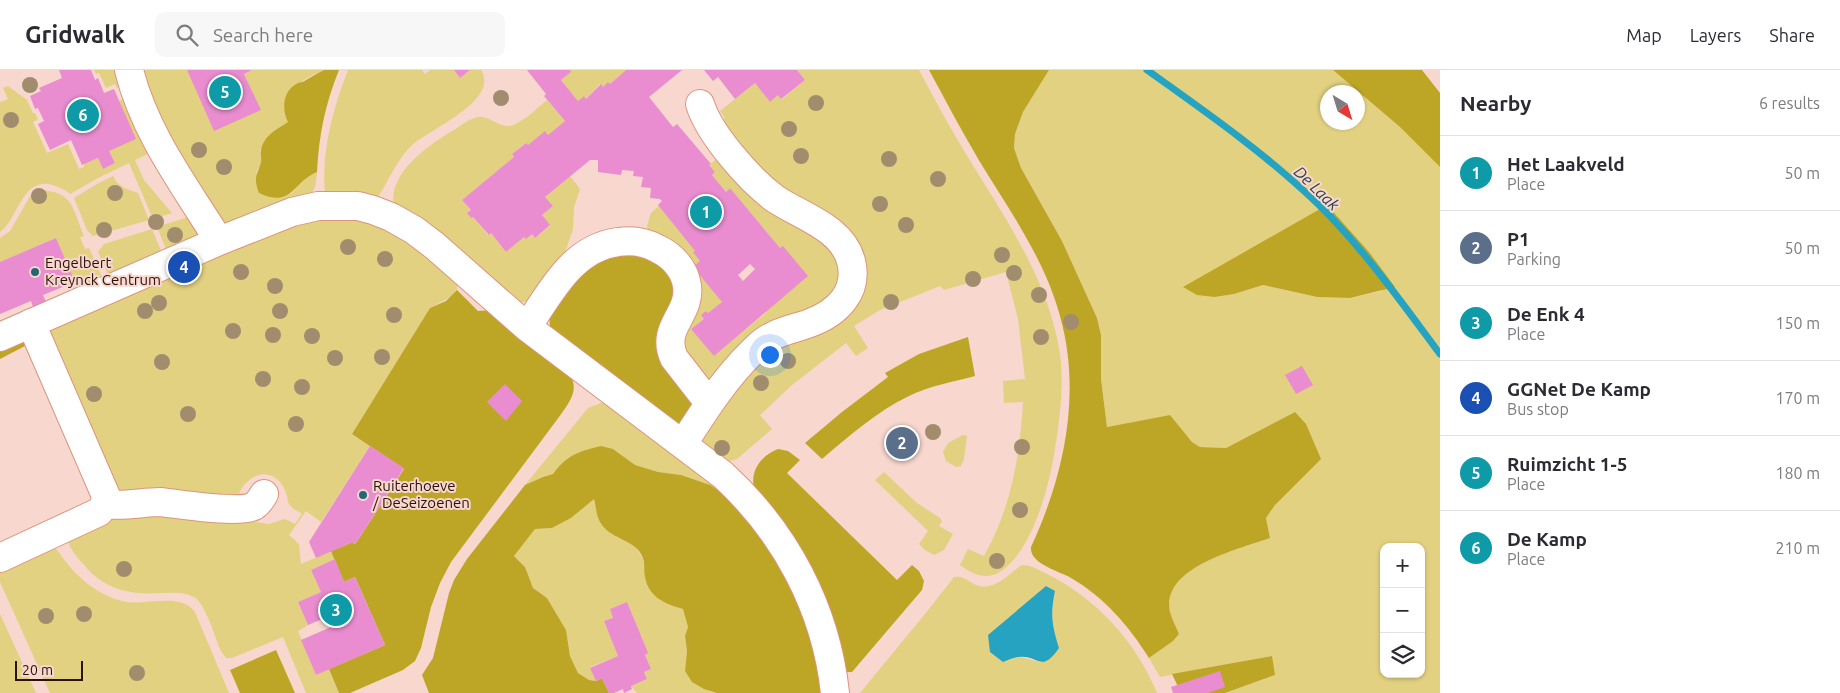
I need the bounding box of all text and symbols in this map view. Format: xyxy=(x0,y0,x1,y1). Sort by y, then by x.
search box xyxy=(155,12,505,57)
text: Gridwalk xyxy=(25,21,125,48)
icon: search xyxy=(173,21,201,49)
text: Search here xyxy=(213,24,313,46)
text: Map xyxy=(1626,25,1662,45)
text: Layers xyxy=(1690,25,1741,45)
text: Share xyxy=(1769,25,1815,45)
pin: 5 xyxy=(209,73,241,111)
north arrow xyxy=(1320,85,1365,130)
text: Nearby xyxy=(1460,91,1531,115)
text: 6 results xyxy=(1759,94,1820,112)
pin: 6 xyxy=(67,96,99,134)
text: Het Laakveld xyxy=(1507,153,1625,175)
water label: De Laak xyxy=(1291,162,1344,214)
text: 1 xyxy=(1471,164,1481,182)
text: 50 m xyxy=(1784,164,1820,182)
text: Place xyxy=(1507,175,1545,193)
pin: 1 xyxy=(690,193,722,231)
text: P1 xyxy=(1507,228,1530,250)
text: 2 xyxy=(1471,239,1481,257)
text: 50 m xyxy=(1784,239,1820,257)
pin: 4 xyxy=(168,248,200,286)
text: Parking xyxy=(1507,250,1561,268)
place label: Engelbert Kreynck Centrum xyxy=(45,254,161,288)
marker: Engelbert Kreynck Centrum xyxy=(29,266,41,278)
text: De Enk 4 xyxy=(1507,303,1585,325)
text: 3 xyxy=(1471,314,1481,332)
text: 150 m xyxy=(1775,314,1820,332)
text: Place xyxy=(1507,325,1545,343)
your location xyxy=(757,342,783,368)
text: GGNet De Kamp xyxy=(1507,378,1651,400)
text: 4 xyxy=(1471,389,1481,407)
text: 170 m xyxy=(1775,389,1820,407)
text: Bus stop xyxy=(1507,400,1569,418)
pin: 2 xyxy=(886,424,918,462)
text: Ruimzicht 1-5 xyxy=(1507,453,1627,475)
text: 5 xyxy=(1471,464,1481,482)
text: 180 m xyxy=(1775,464,1820,482)
text: Place xyxy=(1507,475,1545,493)
place label: Ruiterhoeve / DeSeizoenen xyxy=(372,477,470,511)
marker: Ruiterhoeve / DeSeizoenen xyxy=(357,489,369,501)
text: De Kamp xyxy=(1507,528,1587,550)
text: 6 xyxy=(1471,539,1481,557)
text: 210 m xyxy=(1775,539,1820,557)
map controls xyxy=(1380,543,1425,678)
button: + xyxy=(1380,543,1425,588)
text: Place xyxy=(1507,550,1545,568)
button: − xyxy=(1380,588,1425,633)
pin: 3 xyxy=(320,591,352,629)
button: layers xyxy=(1380,633,1425,678)
scale bar xyxy=(15,658,82,681)
text: 20 m xyxy=(22,662,53,678)

